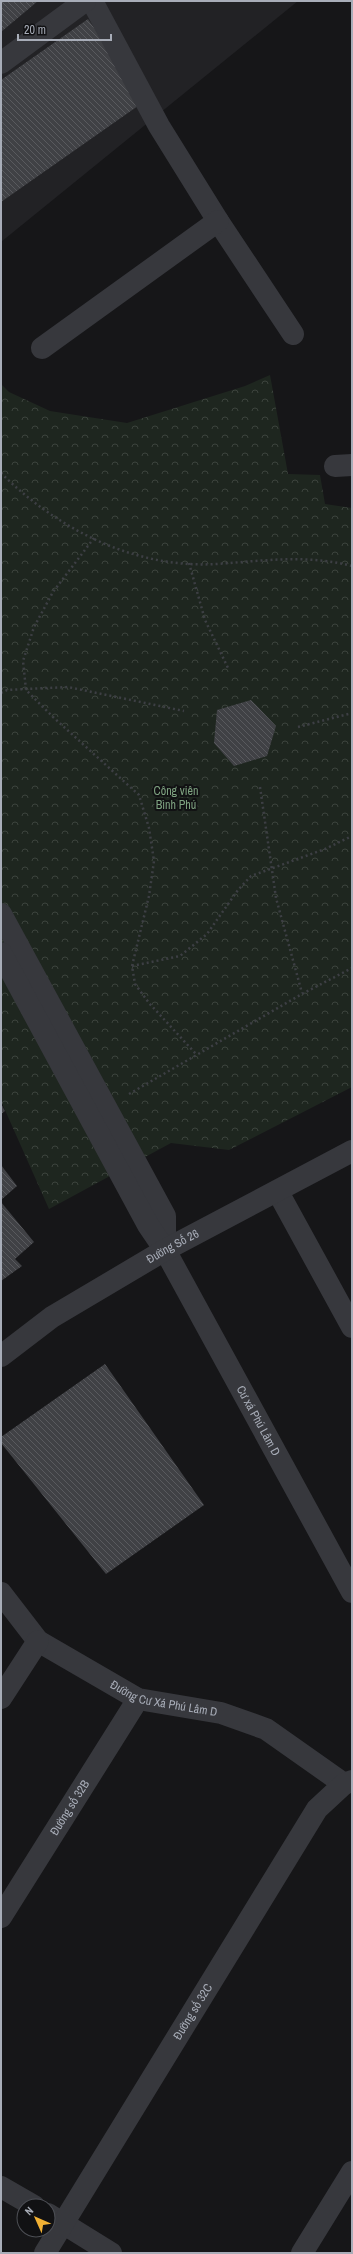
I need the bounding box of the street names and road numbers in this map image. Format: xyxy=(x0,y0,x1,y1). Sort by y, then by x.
street label: Đường Số 26 xyxy=(143,1226,202,1267)
street label: Cư xá Phú Lâm D xyxy=(233,1383,284,1459)
street label: Đường Cư Xá Phú Lâm D xyxy=(107,1677,219,1720)
street label: Đường số 32B xyxy=(46,1777,93,1838)
street label: Đường số 32C xyxy=(170,1981,216,2043)

